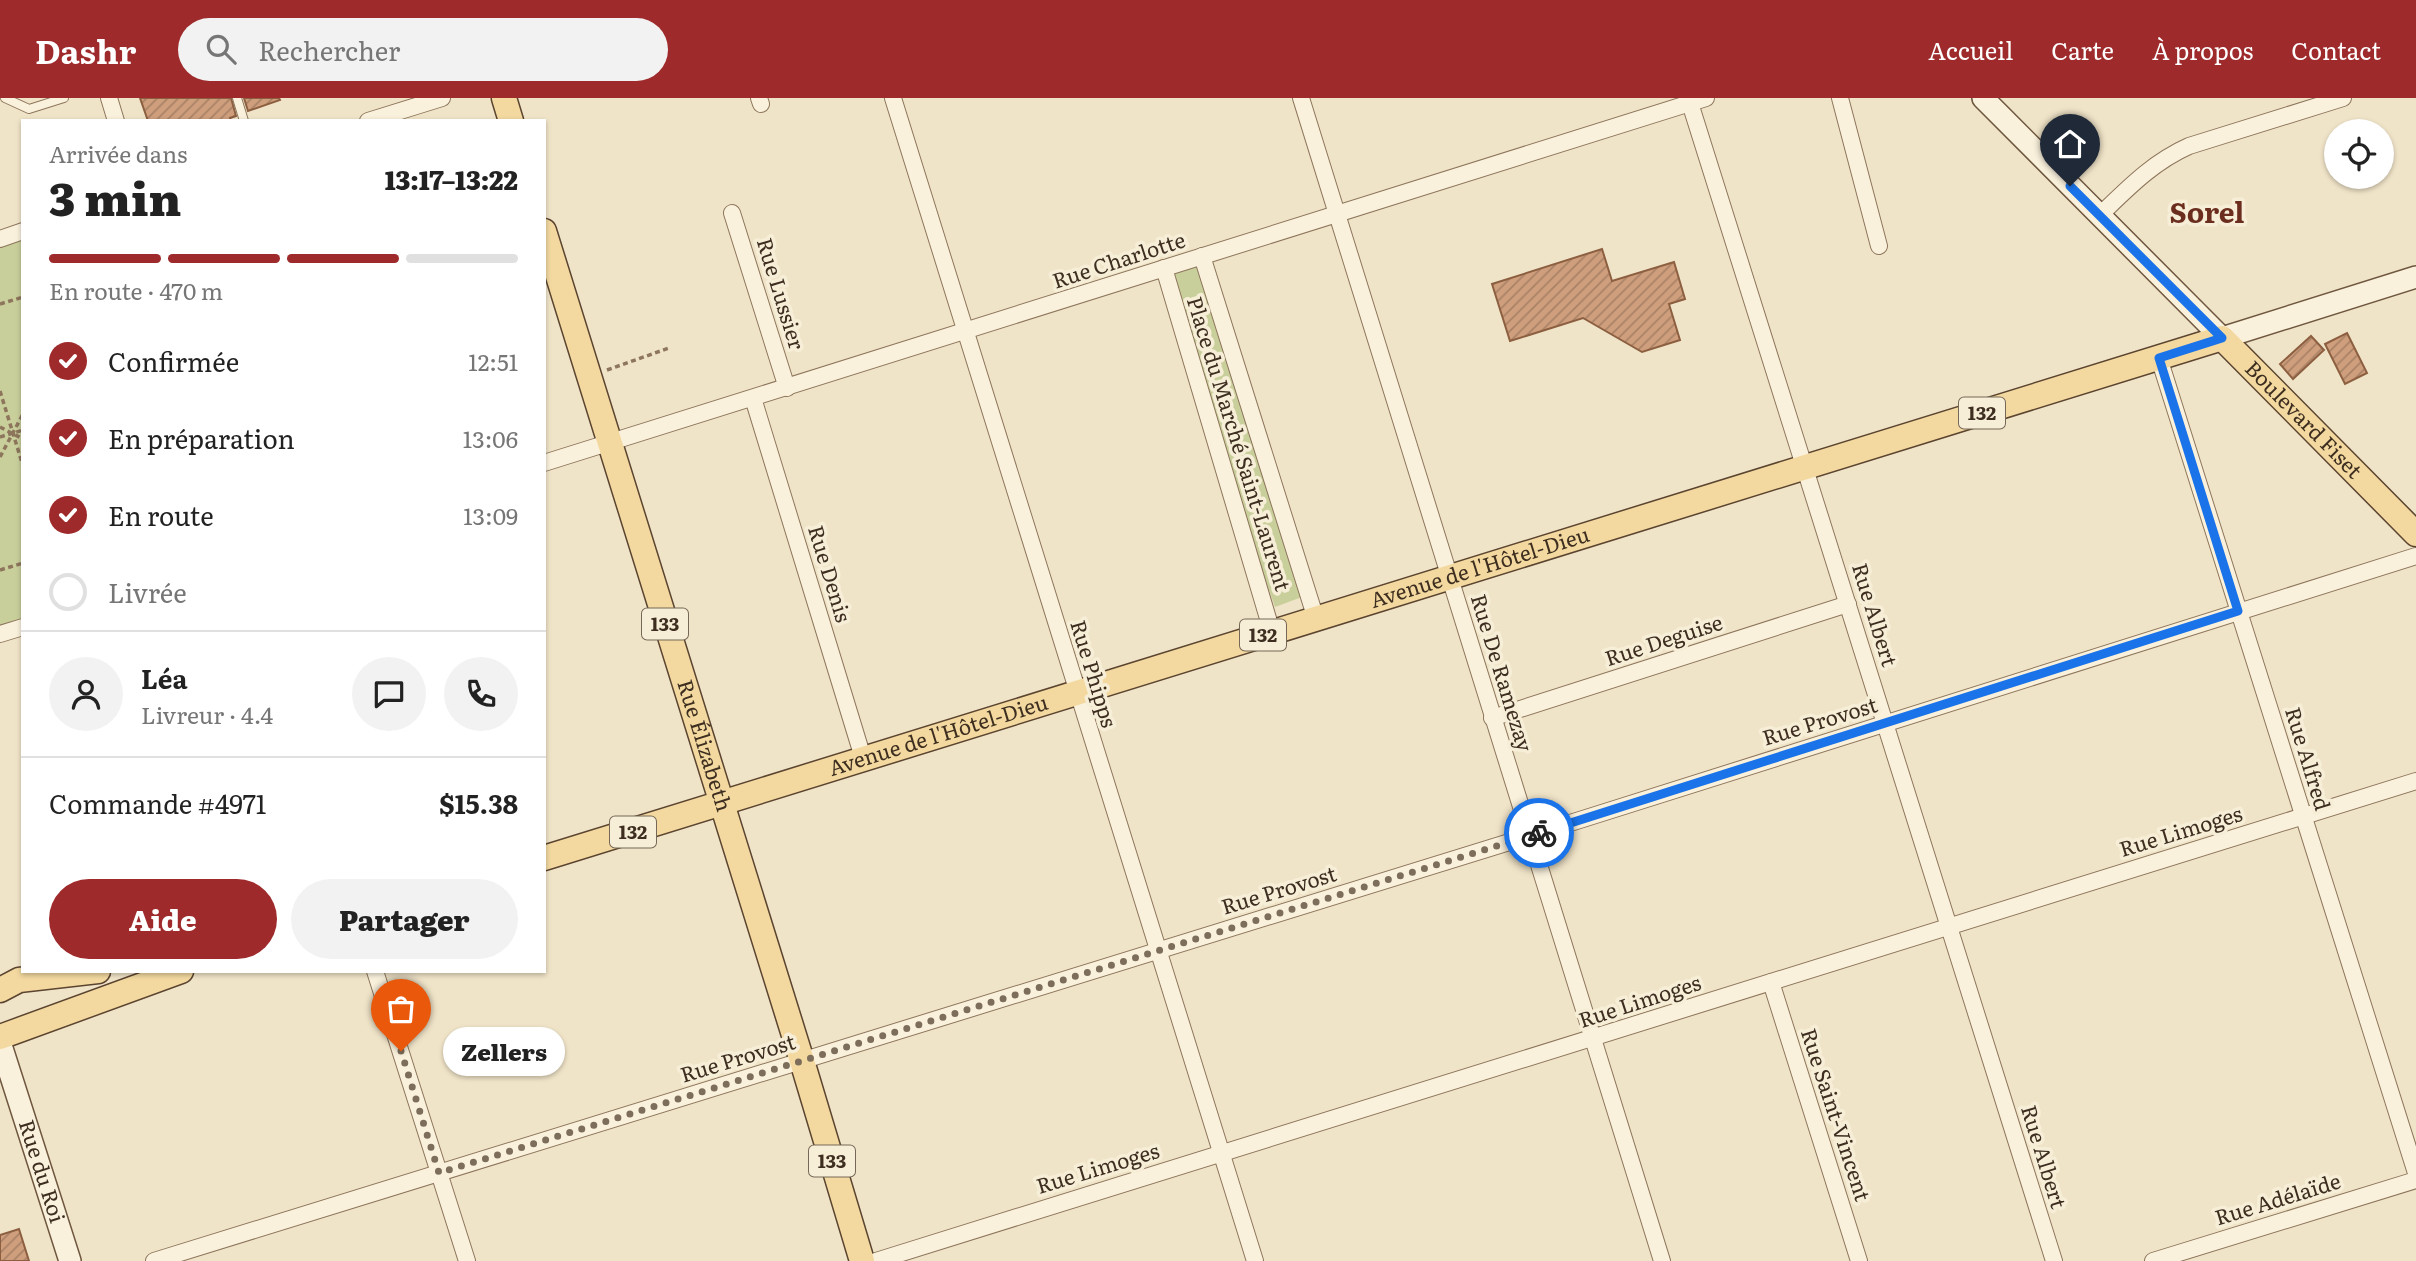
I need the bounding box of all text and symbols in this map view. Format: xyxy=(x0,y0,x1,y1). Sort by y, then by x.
search box xyxy=(178,18,668,81)
text: Dashr xyxy=(35,25,136,74)
icon: search xyxy=(202,30,240,68)
text: Rechercher xyxy=(258,30,400,69)
text: Accueil xyxy=(1928,32,2013,67)
text: Carte xyxy=(2051,32,2114,67)
text: À propos xyxy=(2152,32,2253,67)
text: Contact xyxy=(2291,32,2381,67)
pin xyxy=(2040,114,2100,186)
map controls xyxy=(2324,119,2394,189)
button: locate xyxy=(2324,119,2394,189)
icon: home xyxy=(2051,125,2089,163)
text: Arrivée dans xyxy=(49,136,187,170)
text: 13:17–13:22 xyxy=(385,159,518,198)
text: 3 min xyxy=(49,162,181,230)
district label: Sorel xyxy=(2170,190,2244,232)
street label: Rue Charlotte xyxy=(1048,222,1189,295)
street label: Rue Lussier xyxy=(751,233,814,353)
text: En route · 470 m xyxy=(49,273,223,307)
street label: Place du Marché Saint-Laurent xyxy=(1181,292,1300,595)
text: Confirmée xyxy=(108,341,239,380)
icon: check xyxy=(49,342,87,380)
text: 12:51 xyxy=(468,344,518,378)
street label: Boulevard Fiset xyxy=(2239,352,2371,485)
road number: 132 xyxy=(1959,398,2005,428)
text: En préparation xyxy=(108,418,295,457)
icon: check xyxy=(49,419,87,457)
text: 13:06 xyxy=(463,421,518,455)
text: En route xyxy=(108,495,214,534)
icon: check xyxy=(49,496,87,534)
text: 13:09 xyxy=(463,498,518,532)
street label: Avenue de l'Hôtel-Dieu xyxy=(1366,517,1593,614)
street label: Rue Denis xyxy=(802,521,861,626)
street label: Rue Albert xyxy=(1846,559,1907,670)
text: Livrée xyxy=(108,572,187,611)
street label: Rue De Ramezay xyxy=(1465,590,1542,756)
street label: Rue Deguise xyxy=(1600,605,1726,672)
road number: 133 xyxy=(642,608,688,639)
street label: Rue Phipps xyxy=(1064,616,1126,731)
road number: 132 xyxy=(1240,620,1286,650)
button: person xyxy=(49,657,123,731)
button: chat xyxy=(352,657,426,731)
button: phone xyxy=(444,657,518,731)
text: Léa xyxy=(141,658,188,697)
street label: Rue Élizabeth xyxy=(671,675,741,815)
street label: Avenue de l'Hôtel-Dieu xyxy=(824,685,1051,782)
street label: Rue Provost xyxy=(1758,687,1881,752)
text: Livreur · 4.4 xyxy=(141,697,273,731)
street label: Rue Alfred xyxy=(2279,703,2340,814)
text: Commande #4971 xyxy=(49,783,266,822)
text: $15.38 xyxy=(439,783,518,822)
street label: Rue Limoges xyxy=(2115,796,2246,863)
courier xyxy=(1504,798,1574,868)
icon: bike xyxy=(1520,814,1558,852)
road number: 132 xyxy=(610,817,656,848)
street label: Rue Provost xyxy=(1217,856,1340,921)
button: Aide xyxy=(49,879,277,959)
button: Partager xyxy=(291,879,518,959)
street label: Rue Limoges xyxy=(1574,965,1704,1034)
pin xyxy=(371,979,431,1051)
icon: bag xyxy=(382,990,420,1028)
street label: Rue Provost xyxy=(676,1024,799,1089)
street label: Rue Saint-Vincent xyxy=(1795,1024,1880,1205)
callout: Zellers xyxy=(443,1026,566,1076)
text: Zellers xyxy=(461,1034,547,1068)
street label: Rue Albert xyxy=(2015,1101,2076,1212)
street label: Rue du Roi xyxy=(13,1115,75,1226)
street label: Rue Limoges xyxy=(1032,1133,1163,1200)
road number: 133 xyxy=(809,1146,855,1176)
street label: Rue Adélaïde xyxy=(2211,1164,2344,1231)

